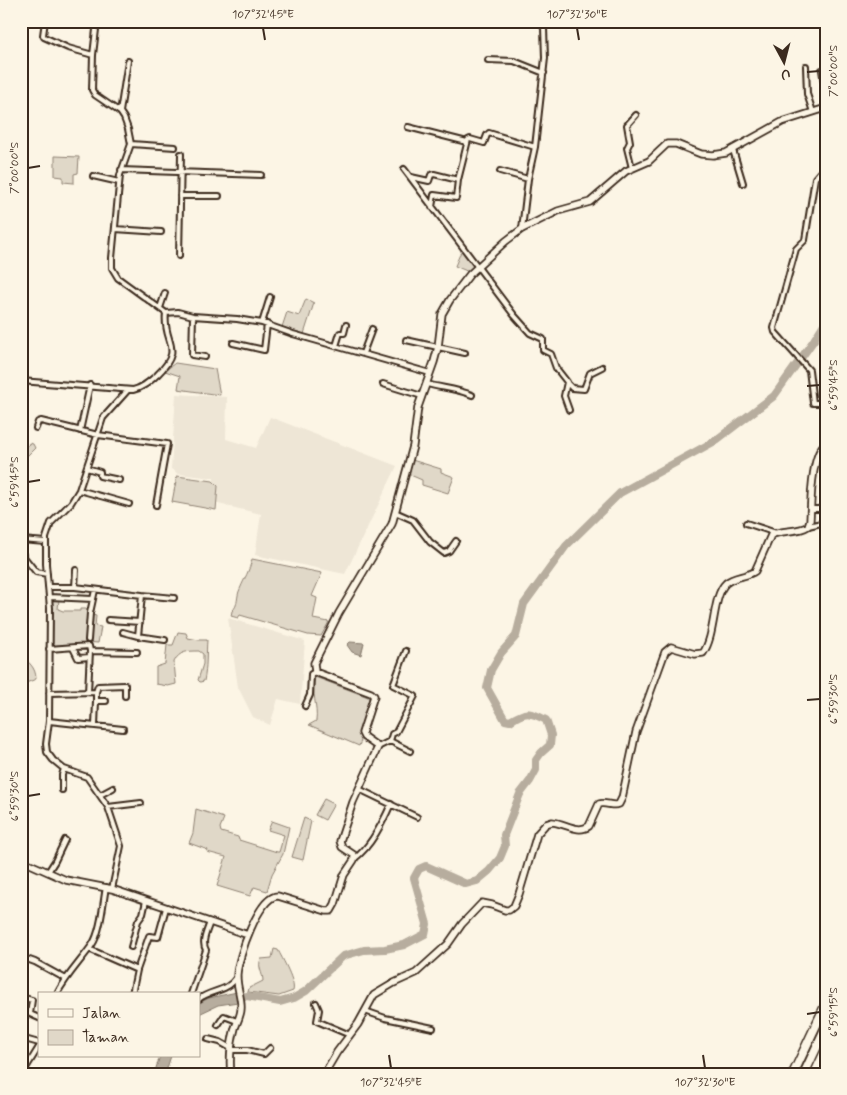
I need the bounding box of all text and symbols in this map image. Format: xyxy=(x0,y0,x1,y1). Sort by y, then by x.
text: 107°32'45"E xyxy=(232,7,294,23)
text: 107°32'30"E xyxy=(547,7,607,23)
north arrow xyxy=(760,38,810,88)
text: 7°00'00"S xyxy=(826,45,842,97)
text: U xyxy=(780,64,791,83)
text: 7°00'00"S xyxy=(7,142,23,194)
text: 6°59'45"S xyxy=(826,359,842,411)
text: 6°59'45"S xyxy=(7,456,23,508)
text: 6°59'30"S xyxy=(826,673,842,724)
text: 6°59'30"S xyxy=(7,770,23,821)
text: 6°59'15"S xyxy=(826,987,842,1037)
legend xyxy=(38,992,200,1058)
text: Jalan xyxy=(82,1004,121,1024)
text: Taman xyxy=(82,1028,130,1048)
text: 107°32'45"E xyxy=(360,1075,422,1091)
text: 107°32'30"E xyxy=(675,1075,735,1091)

